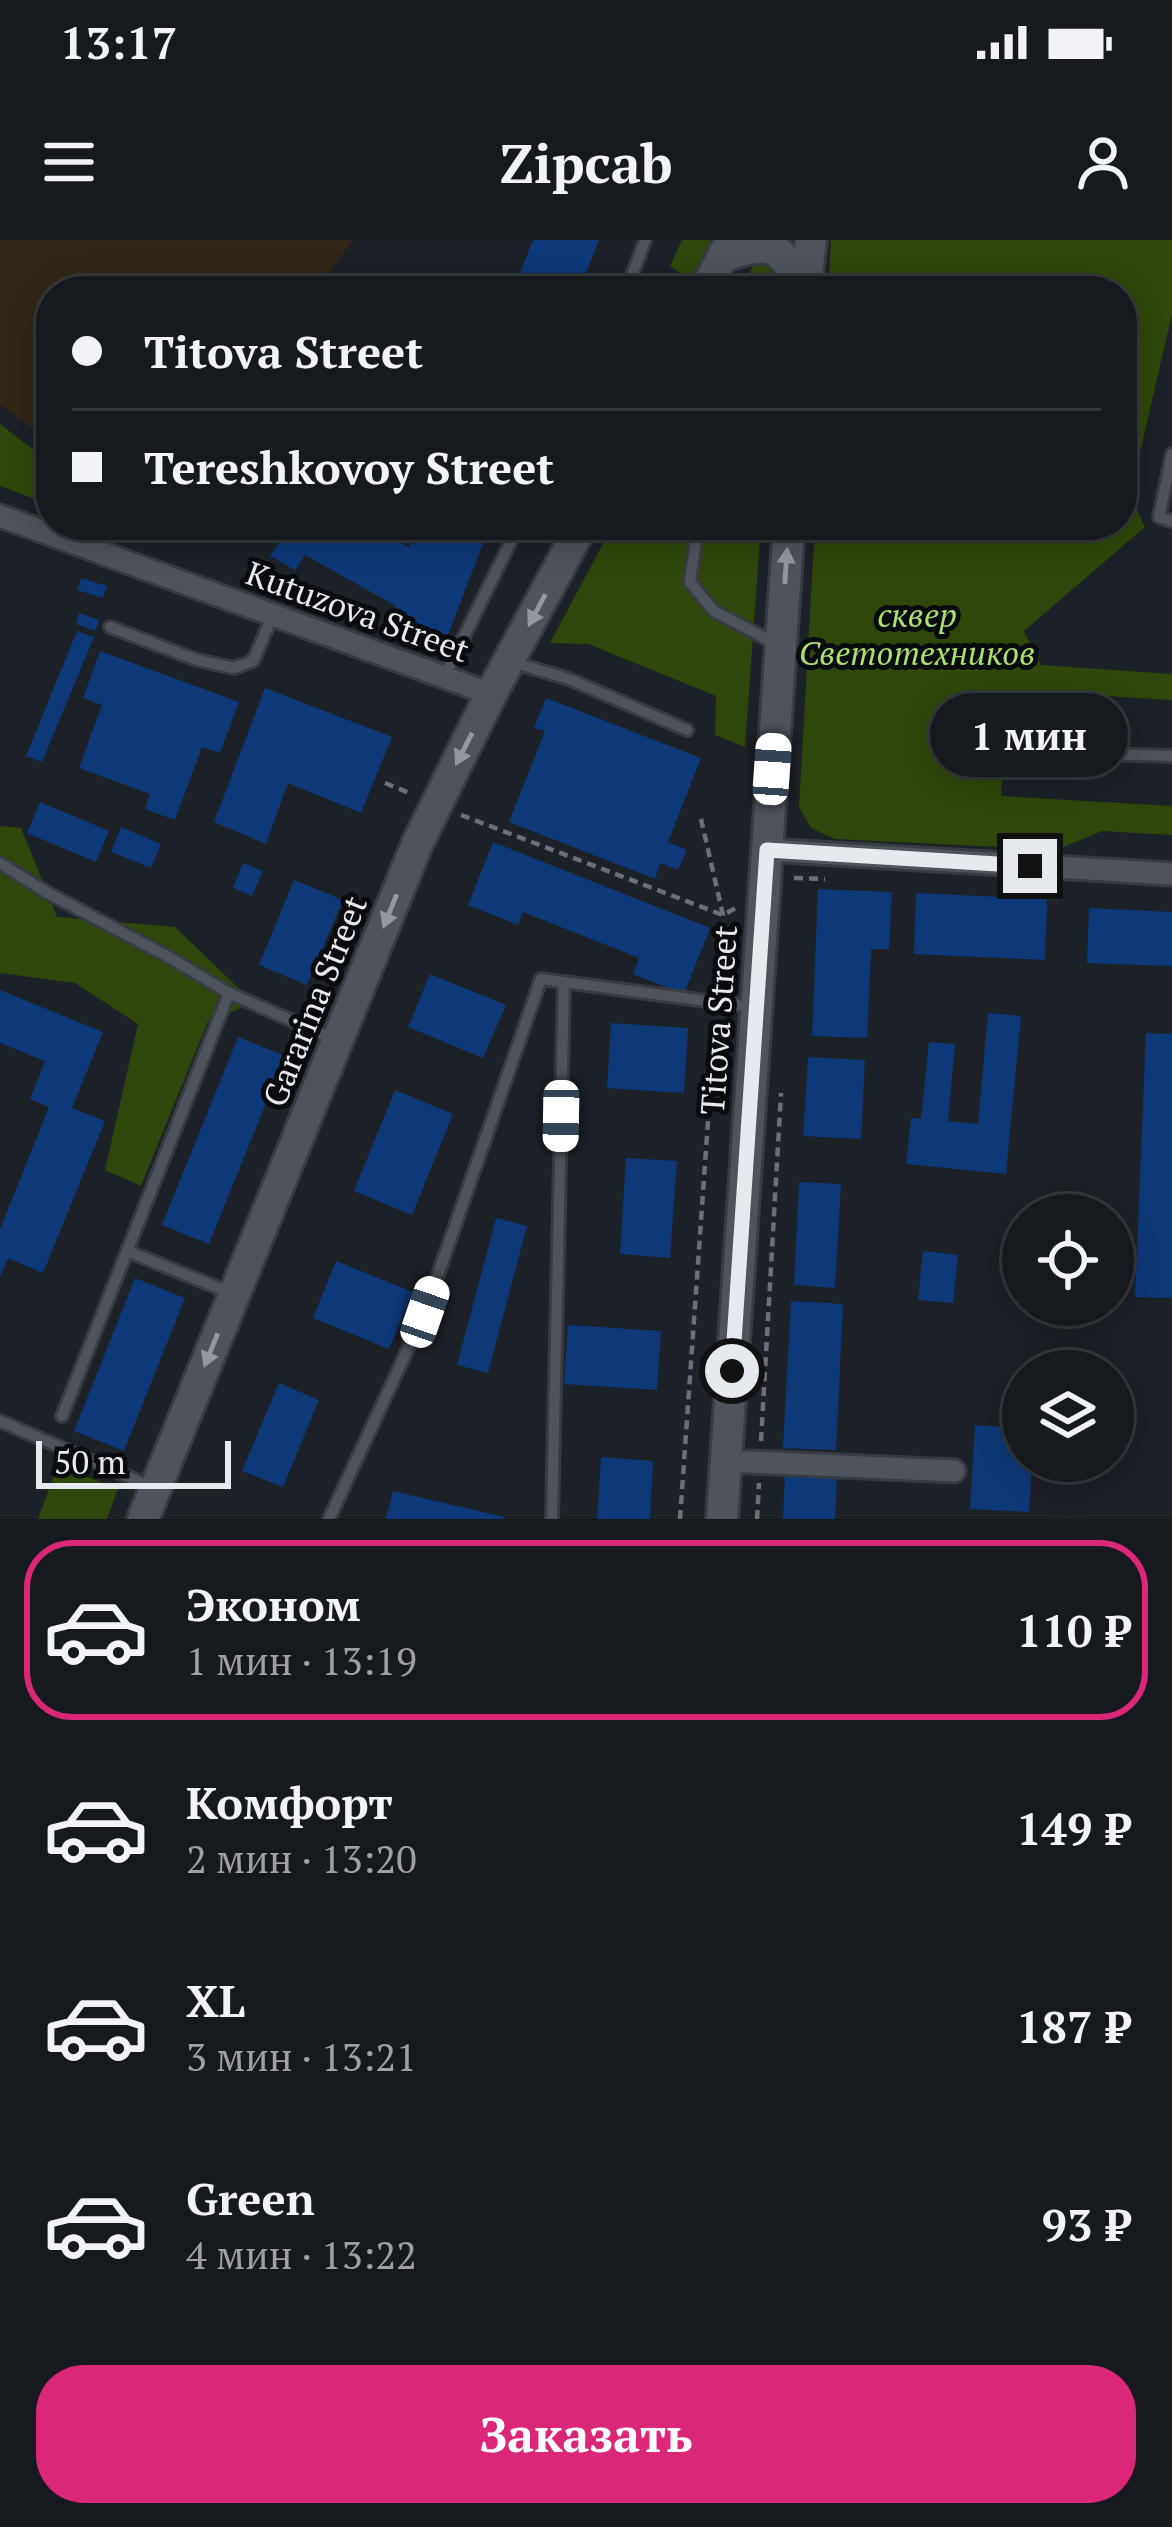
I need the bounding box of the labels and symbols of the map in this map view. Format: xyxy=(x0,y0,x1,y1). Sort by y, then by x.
one-way arrow xyxy=(777,546,796,584)
street label: Kutuzova Street xyxy=(241,551,475,671)
one-way arrow xyxy=(527,592,548,627)
park label: сквер Светотехников xyxy=(799,593,1035,674)
callout: 1 мин xyxy=(931,692,1129,776)
one-way arrow xyxy=(454,732,474,766)
car xyxy=(752,732,792,806)
route end xyxy=(1003,839,1057,893)
street label: Gararina Street xyxy=(252,889,376,1113)
one-way arrow xyxy=(379,894,398,930)
street label: Titova Street xyxy=(690,924,746,1116)
car xyxy=(542,1080,580,1152)
car xyxy=(396,1272,454,1352)
one-way arrow xyxy=(201,1333,220,1369)
route start xyxy=(705,1344,759,1398)
scale bar xyxy=(36,1435,231,1488)

